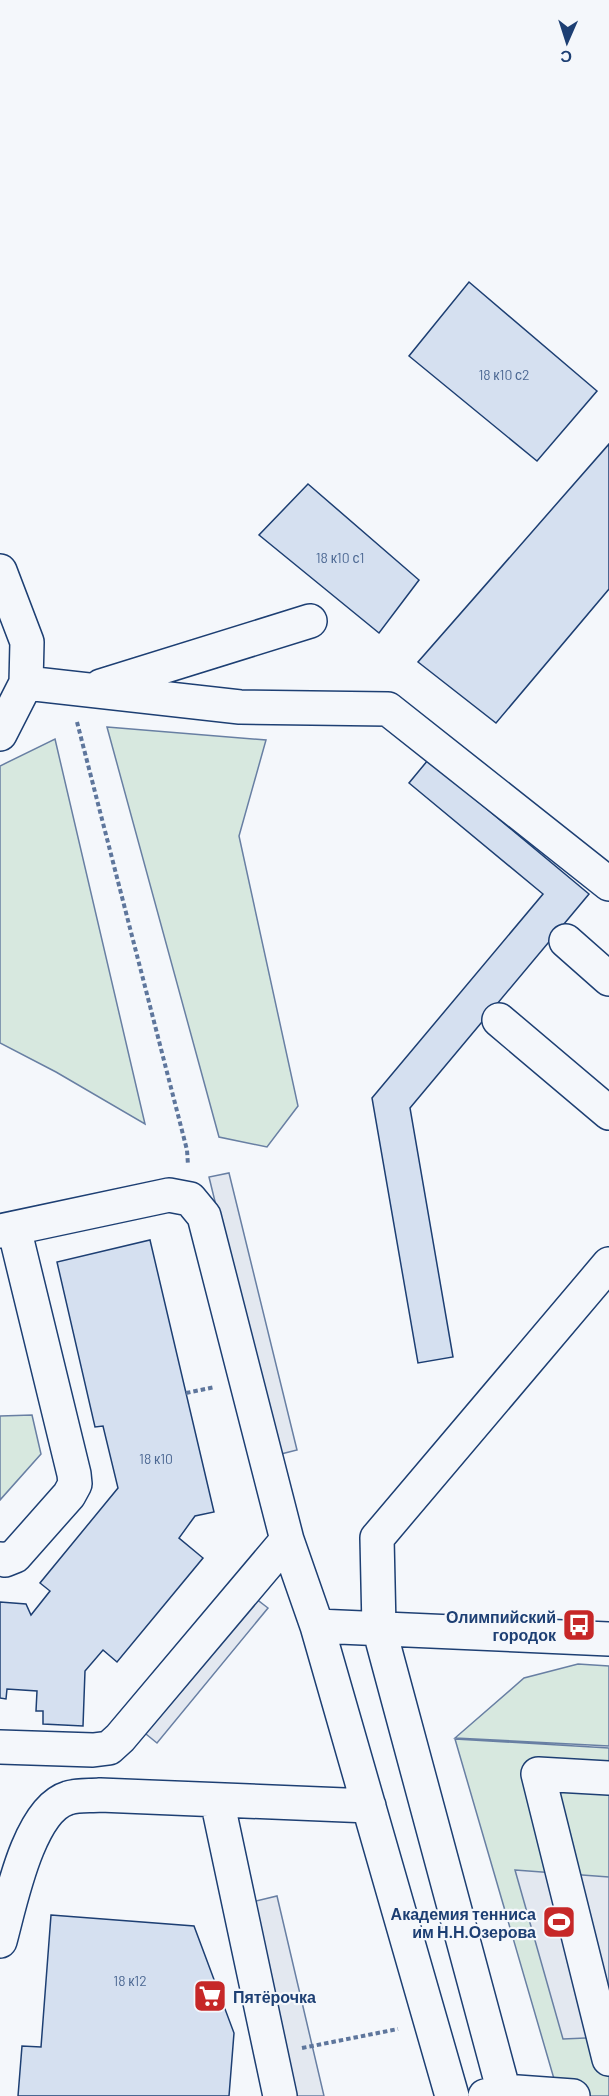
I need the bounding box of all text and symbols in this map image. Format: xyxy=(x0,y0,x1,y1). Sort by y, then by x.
north arrow xyxy=(537,12,597,72)
text: С xyxy=(559,48,572,67)
house number: 18 к10 с2 xyxy=(478,366,530,383)
house number: 18 к10 с1 xyxy=(316,549,364,566)
house number: 18 к10 xyxy=(139,1450,173,1467)
place label: Олимпийский городок xyxy=(446,1607,557,1644)
bus stop icon: Олимпийский городок xyxy=(561,1607,597,1643)
place label: Академия тенниса им Н.Н.Озерова xyxy=(391,1904,536,1941)
sports icon: Академия тенниса им Н.Н.Озерова xyxy=(541,1904,577,1940)
house number: 18 к12 xyxy=(113,1972,147,1989)
supermarket icon: Пятёрочка xyxy=(192,1978,228,2014)
place label: Пятёрочка xyxy=(233,1987,316,2006)

